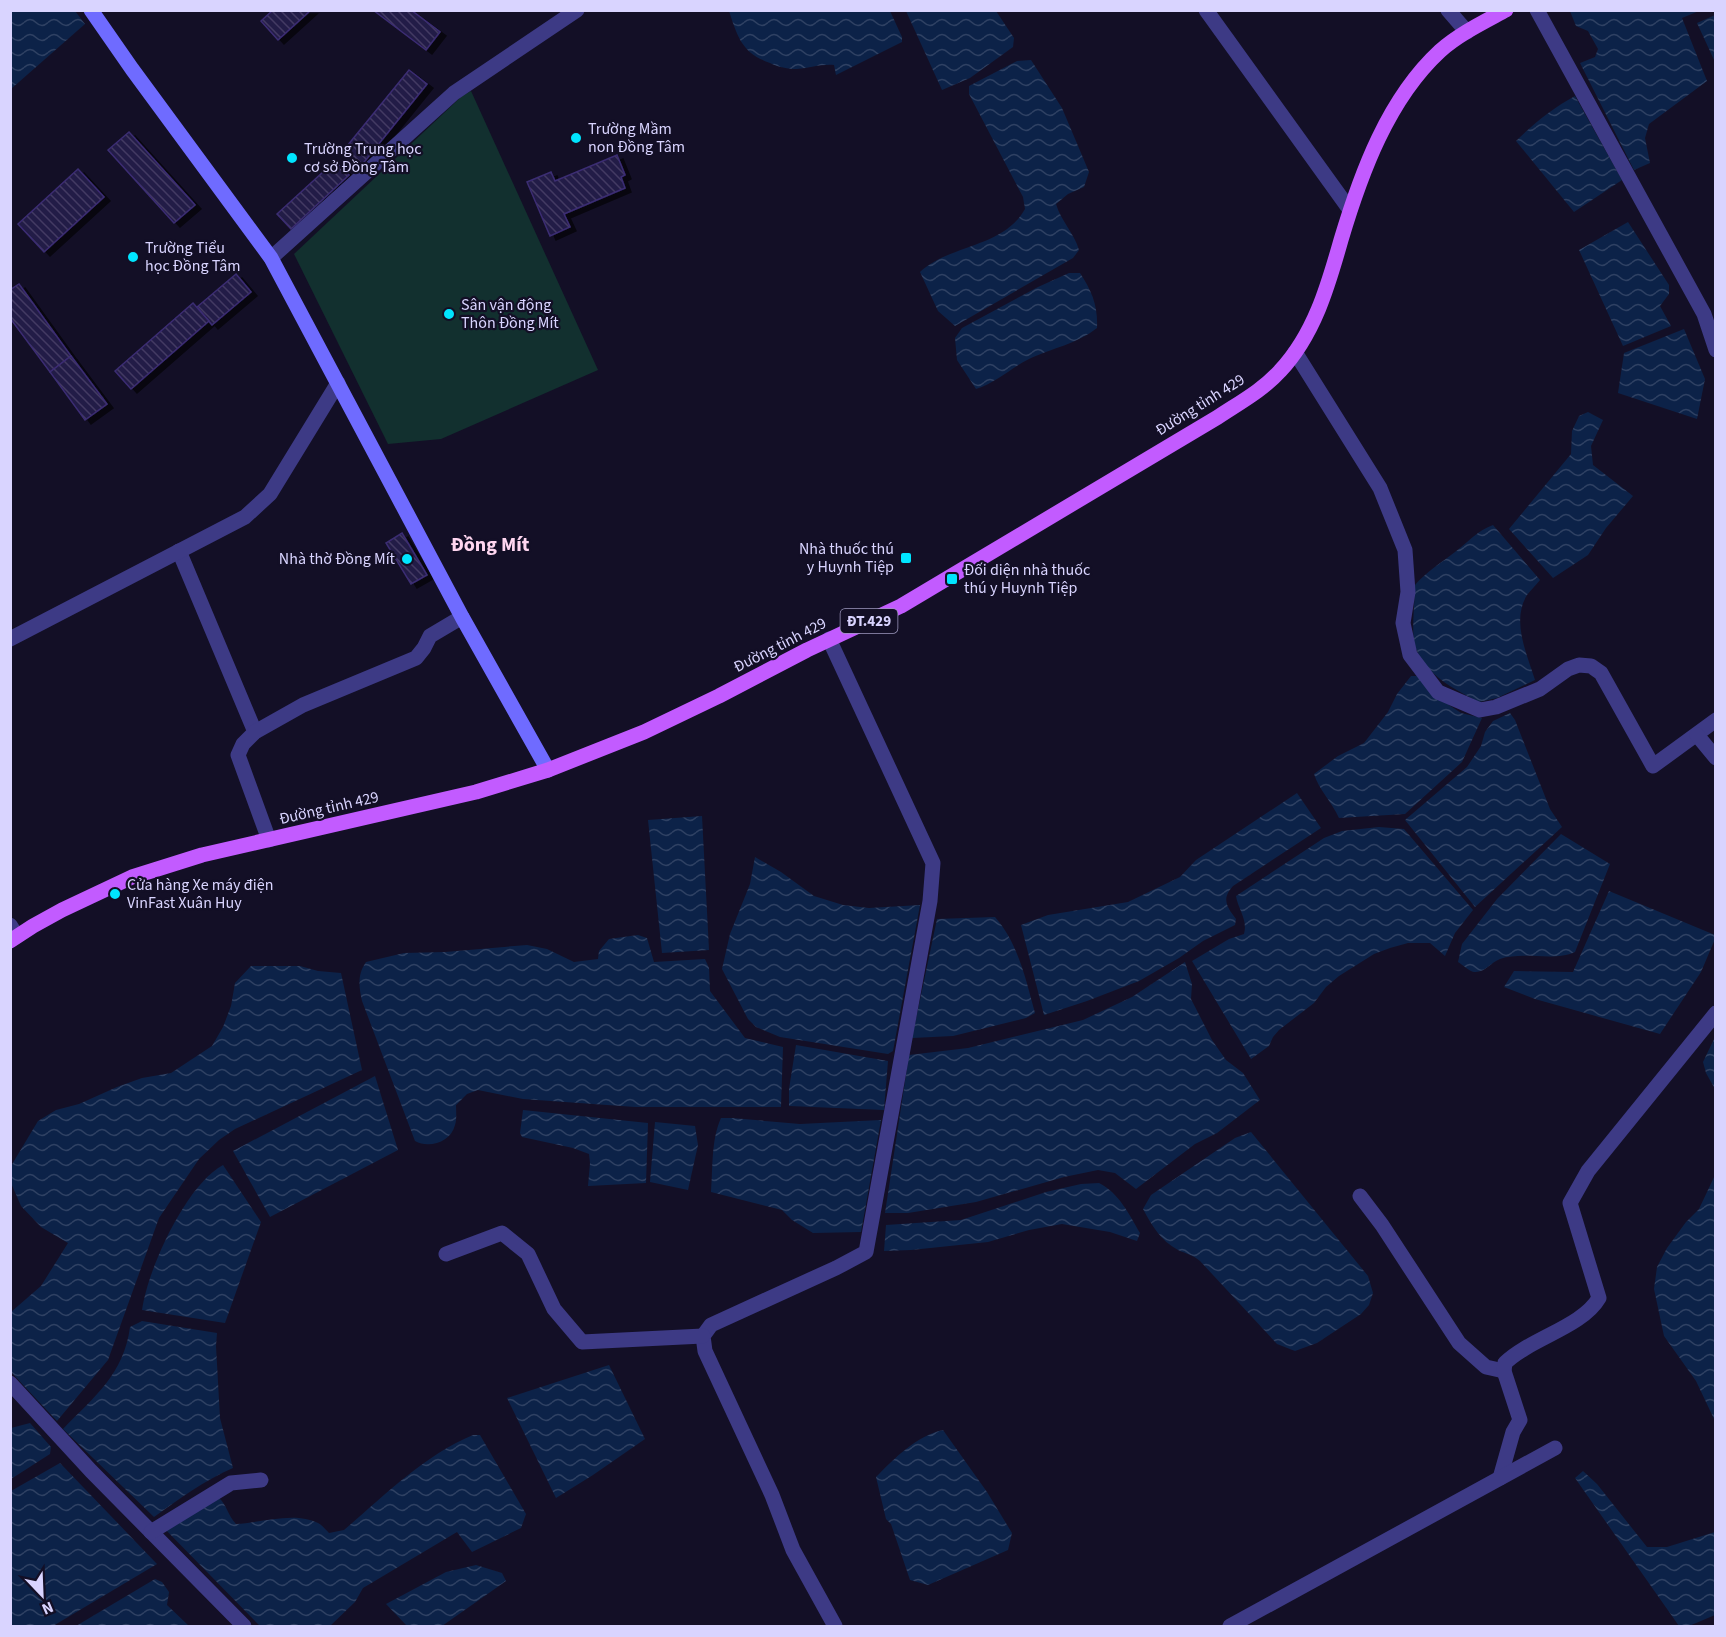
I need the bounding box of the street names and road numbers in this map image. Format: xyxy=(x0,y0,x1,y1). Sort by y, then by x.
street label: Đường tỉnh 429 xyxy=(1151,369,1249,441)
road number: ĐT.429 xyxy=(840,609,898,633)
street label: Đường tỉnh 429 xyxy=(730,612,830,678)
street label: Đường tỉnh 429 xyxy=(277,786,381,830)

